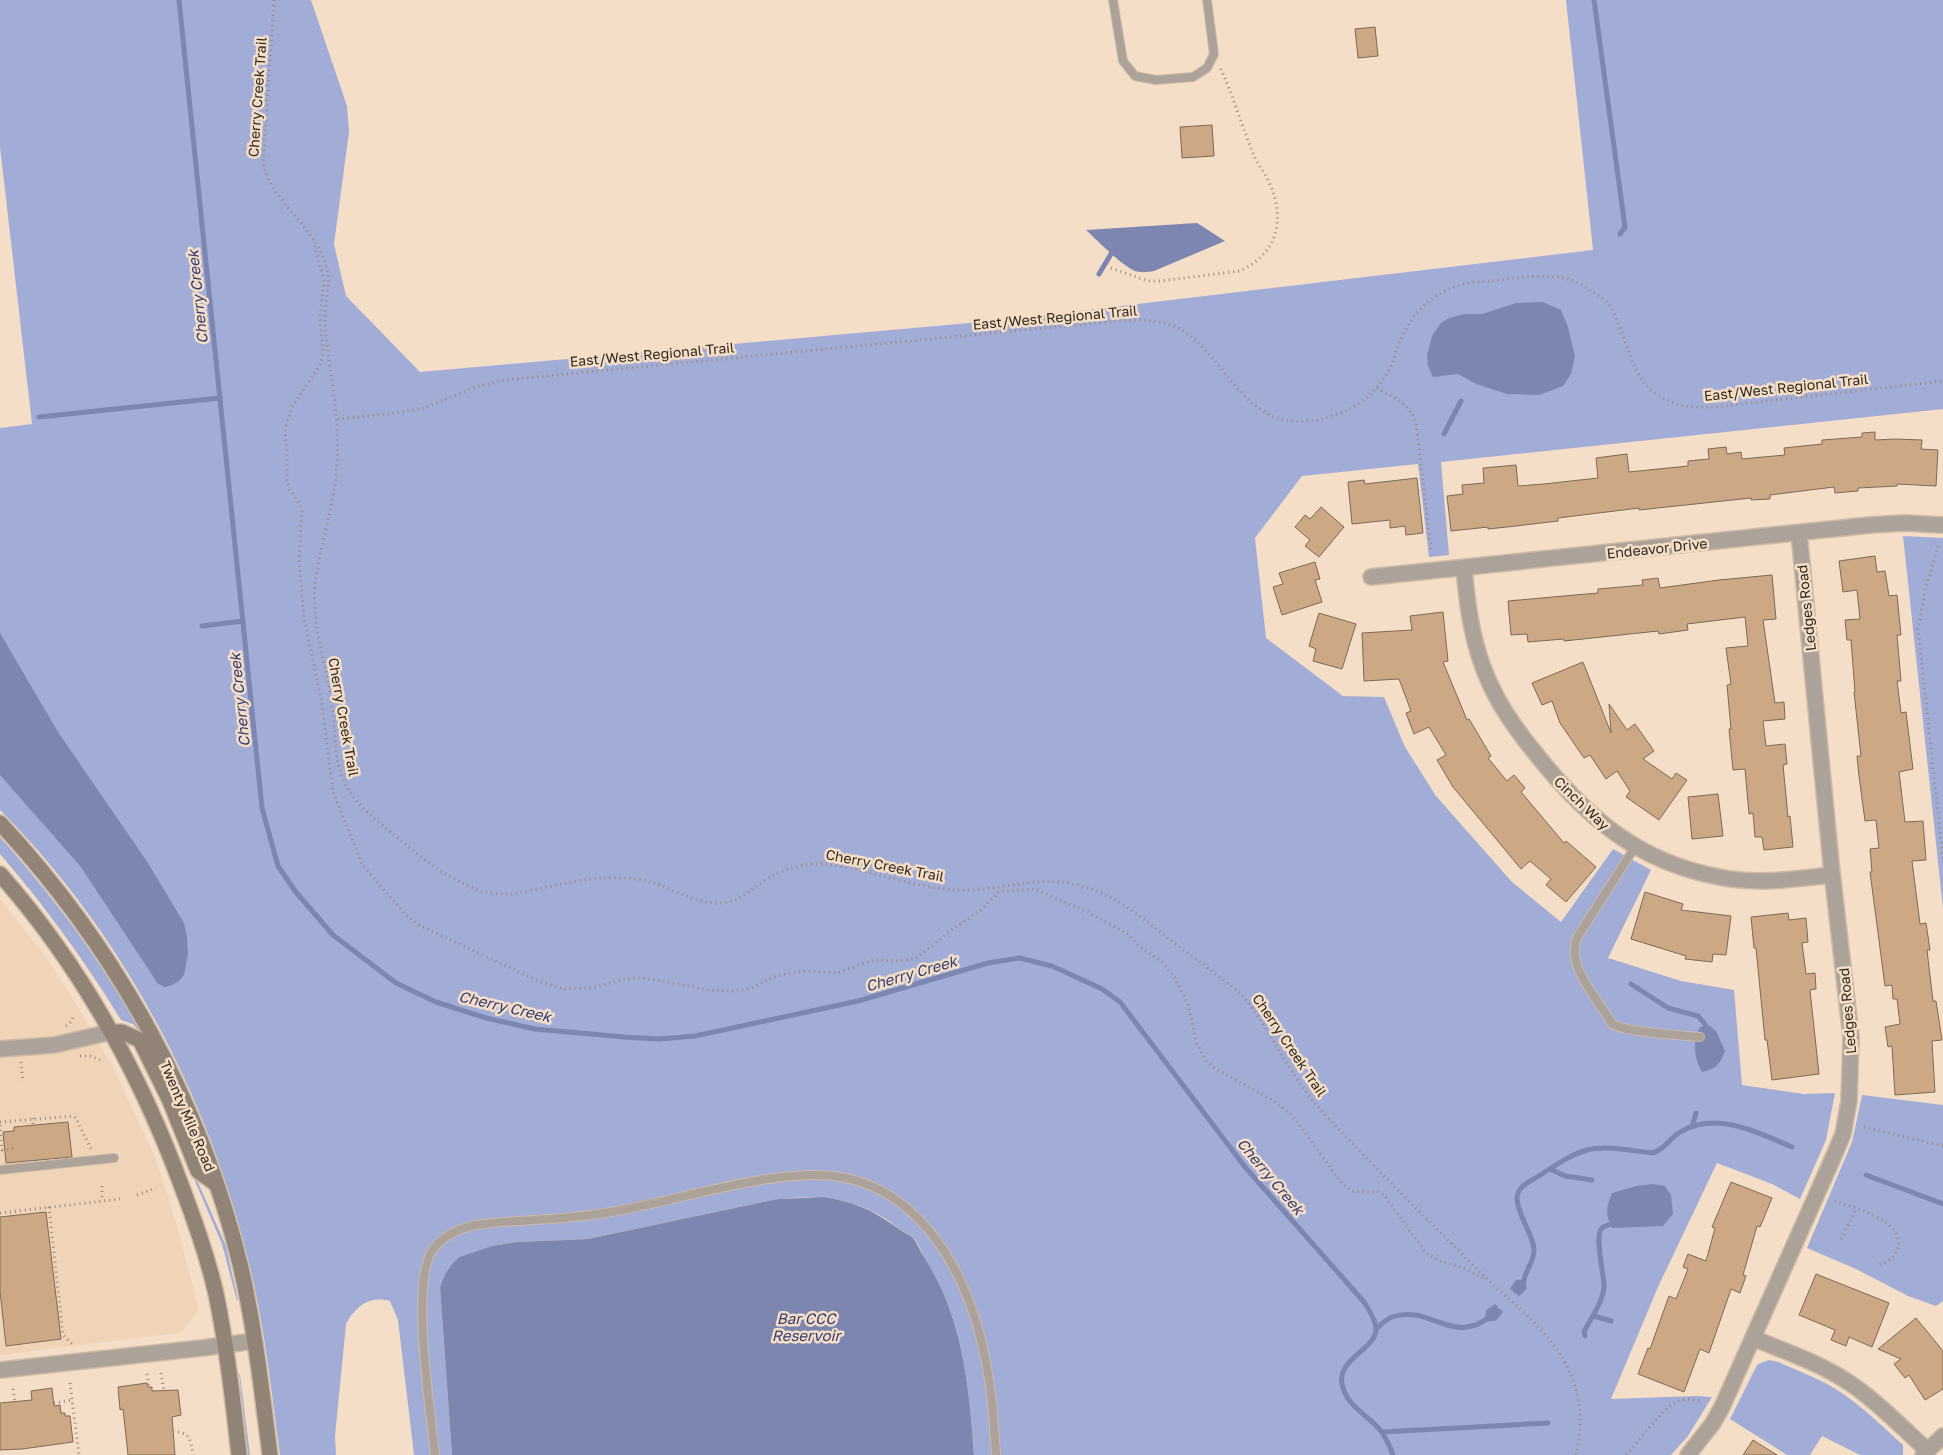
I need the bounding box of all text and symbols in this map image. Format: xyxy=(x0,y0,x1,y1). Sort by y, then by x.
street label: Cherry Creek Trail xyxy=(244,36,270,158)
water label: Cherry Creek xyxy=(183,248,212,345)
street label: East/West Regional Trail xyxy=(972,301,1138,333)
street label: East/West Regional Trail xyxy=(569,338,735,370)
street label: East/West Regional Trail xyxy=(1703,370,1869,404)
street label: Endeavor Drive xyxy=(1606,534,1708,562)
street label: Ledges Road xyxy=(1793,564,1819,652)
water label: Cherry Creek xyxy=(225,651,254,748)
street label: Cherry Creek Trail xyxy=(325,656,363,778)
street label: Cinch Way xyxy=(1551,773,1613,834)
street label: Cherry Creek Trail xyxy=(824,845,946,885)
water label: Cherry Creek xyxy=(863,951,960,996)
street label: Ledges Road xyxy=(1835,967,1859,1055)
water label: Cherry Creek xyxy=(457,987,554,1027)
street label: Cherry Creek Trail xyxy=(1249,990,1331,1100)
street label: Twenty Mile Road xyxy=(157,1058,219,1174)
water label: Cherry Creek xyxy=(1233,1134,1309,1220)
water label: Bar CCC Reservoir xyxy=(772,1309,842,1344)

